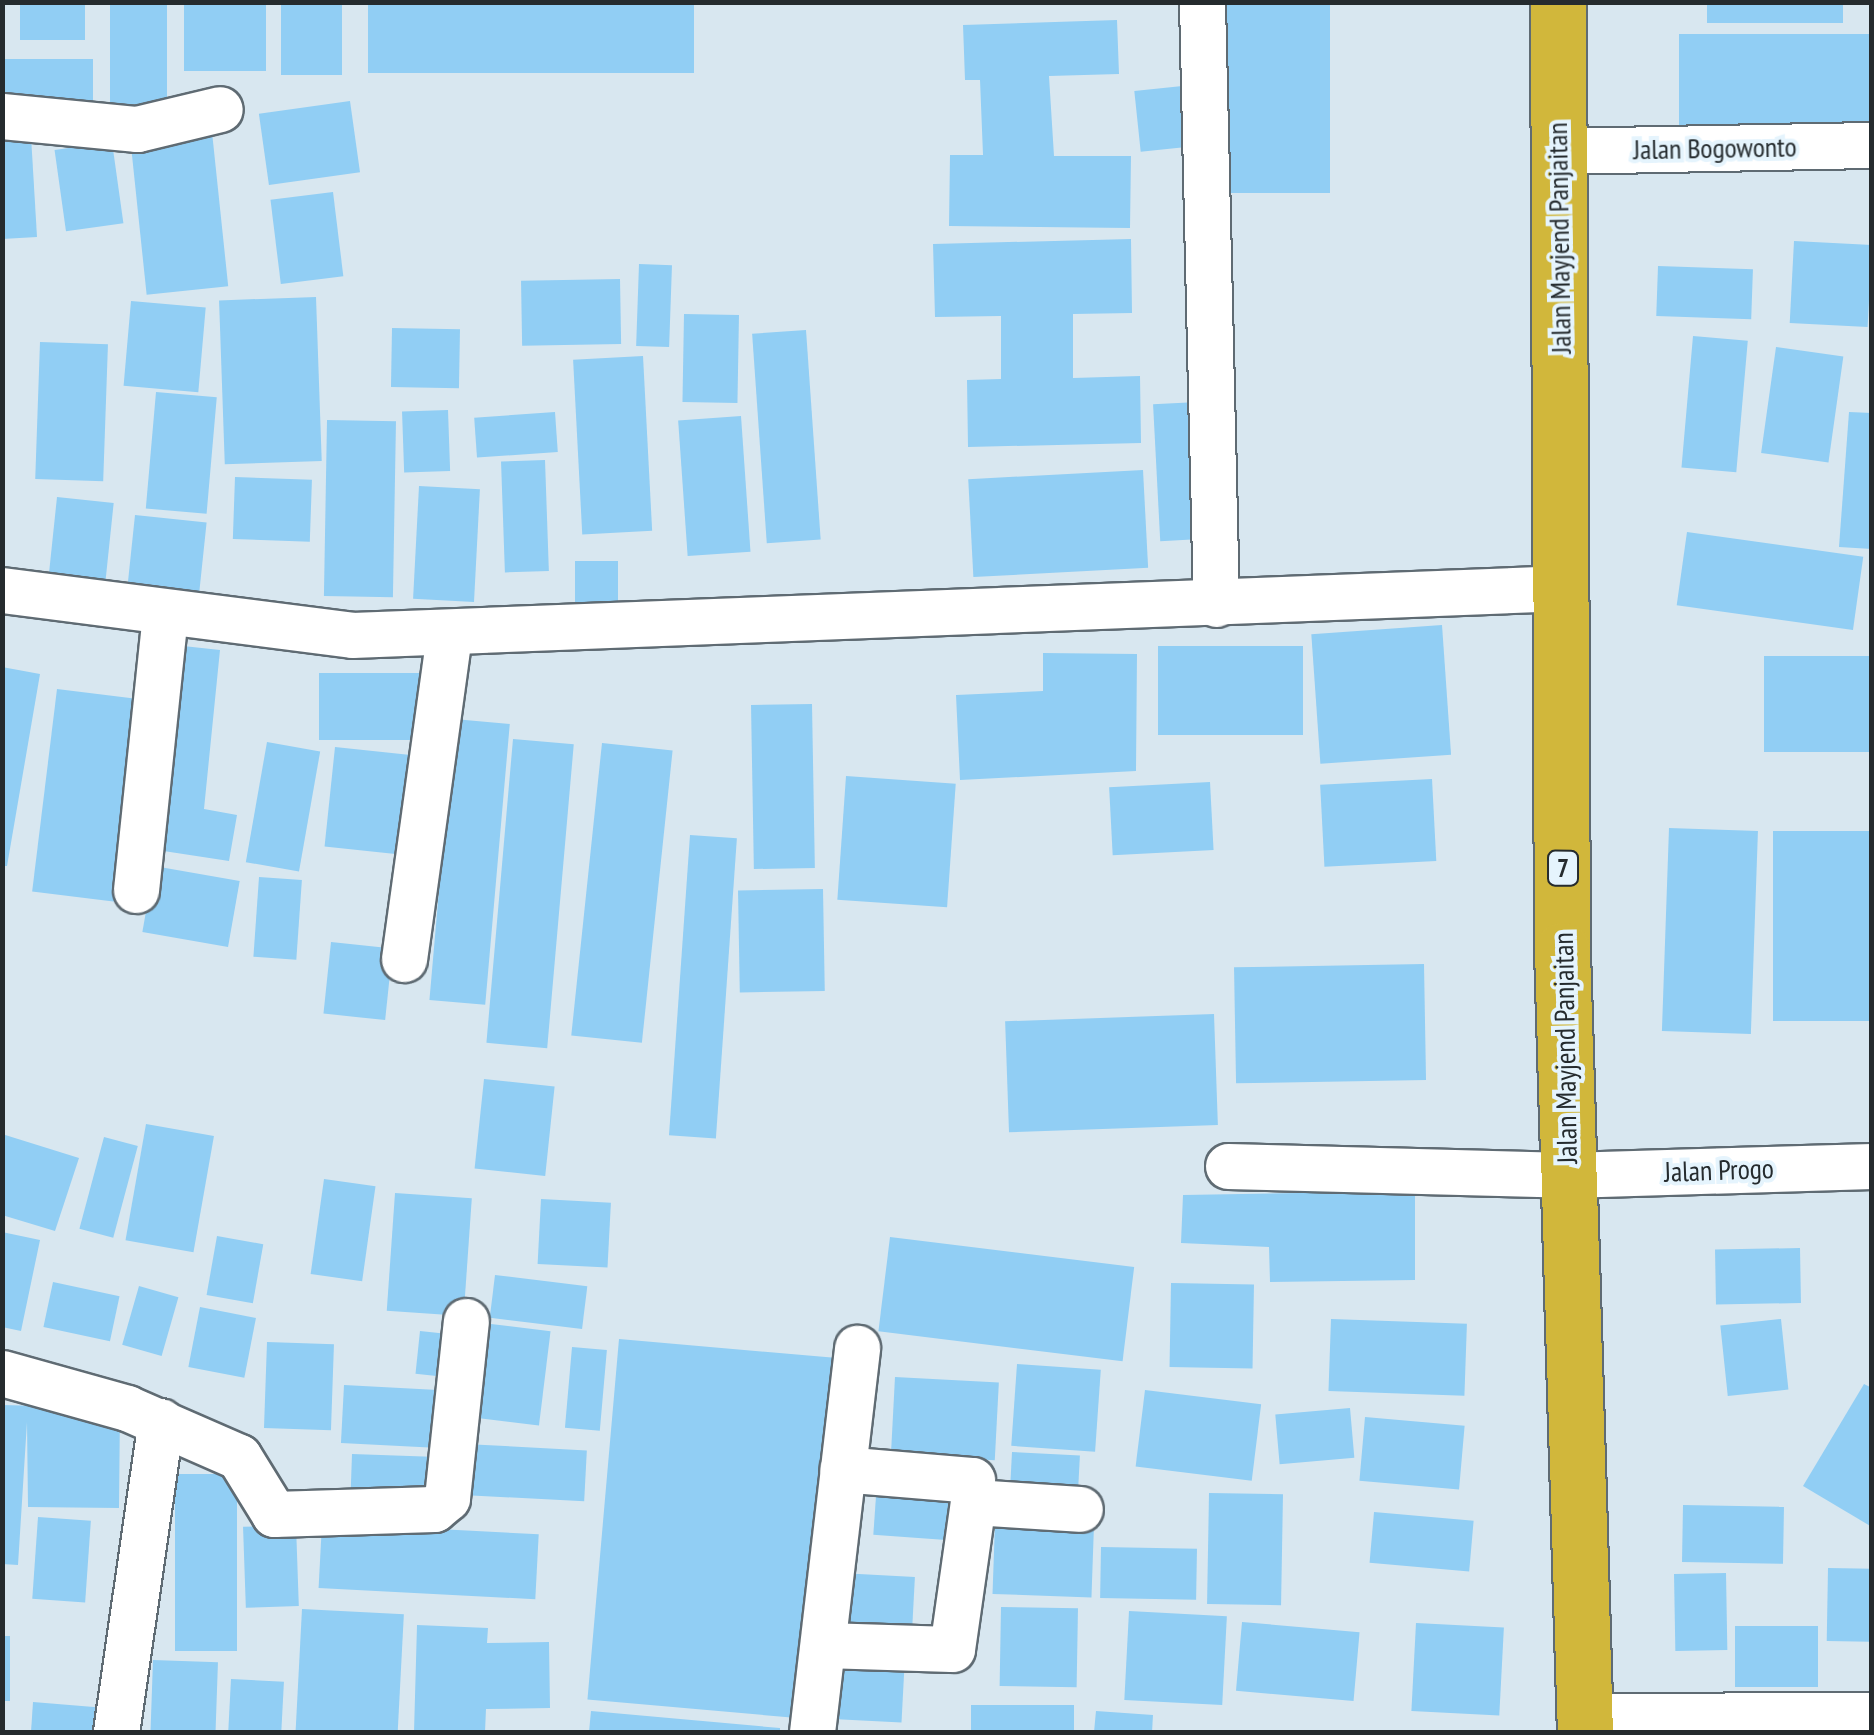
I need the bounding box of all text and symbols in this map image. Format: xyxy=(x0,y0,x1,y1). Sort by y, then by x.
street label: Jalan Mayjend Panjaitan xyxy=(1540,122,1578,354)
street label: Jalan Bogowonto xyxy=(1633,130,1797,166)
road number: 7 xyxy=(1546,848,1580,888)
street label: Jalan Mayjend Panjaitan xyxy=(1546,932,1584,1164)
street label: Jalan Progo xyxy=(1664,1151,1774,1189)

